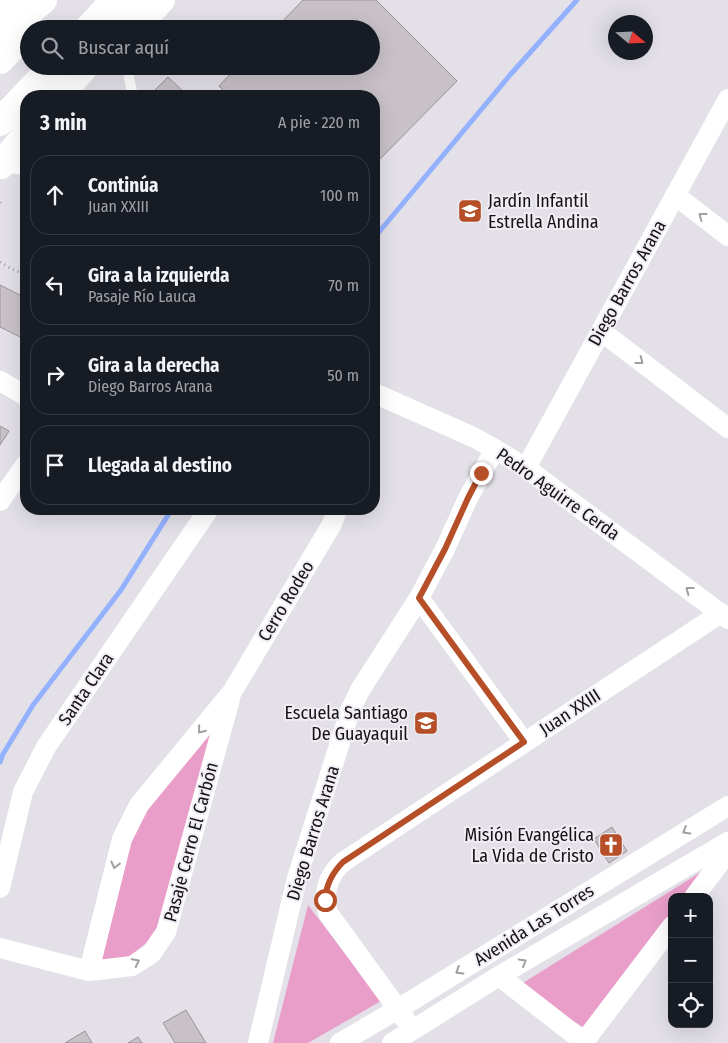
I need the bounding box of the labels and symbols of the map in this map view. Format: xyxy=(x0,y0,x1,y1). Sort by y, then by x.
north arrow xyxy=(608,15,653,60)
place label: Jardín Infantil Estrella Andina xyxy=(488,190,599,233)
school or university icon: Jardín Infantil Estrella Andina xyxy=(457,198,483,224)
one-way arrow xyxy=(699,213,708,221)
street label: Diego Barros Arana xyxy=(583,216,671,350)
one-way arrow xyxy=(634,355,644,364)
street label: Pedro Aguirre Cerda xyxy=(492,443,624,545)
route end xyxy=(470,462,493,485)
street label: Cerro Rodeo xyxy=(253,557,319,645)
one-way arrow xyxy=(686,587,695,595)
street label: Santa Clara xyxy=(54,648,118,730)
street label: Juan XXIII xyxy=(535,684,605,740)
place label: Escuela Santiago De Guayaquil xyxy=(284,702,408,745)
school or university icon: Escuela Santiago De Guayaquil xyxy=(413,710,439,736)
one-way arrow xyxy=(198,724,206,733)
street label: Pasaje Cerro El Carbón xyxy=(159,760,223,924)
street label: Diego Barros Arana xyxy=(282,763,344,903)
place label: Misión Evangélica La Vida de Cristo xyxy=(464,824,594,867)
one-way arrow xyxy=(683,825,692,834)
church icon: Misión Evangélica La Vida de Cristo xyxy=(598,832,624,858)
one-way arrow xyxy=(110,861,121,870)
street label: Avenida Las Torres xyxy=(470,879,598,971)
route start xyxy=(314,889,337,912)
one-way arrow xyxy=(131,959,140,969)
one-way arrow xyxy=(517,959,526,969)
one-way arrow xyxy=(455,965,464,975)

